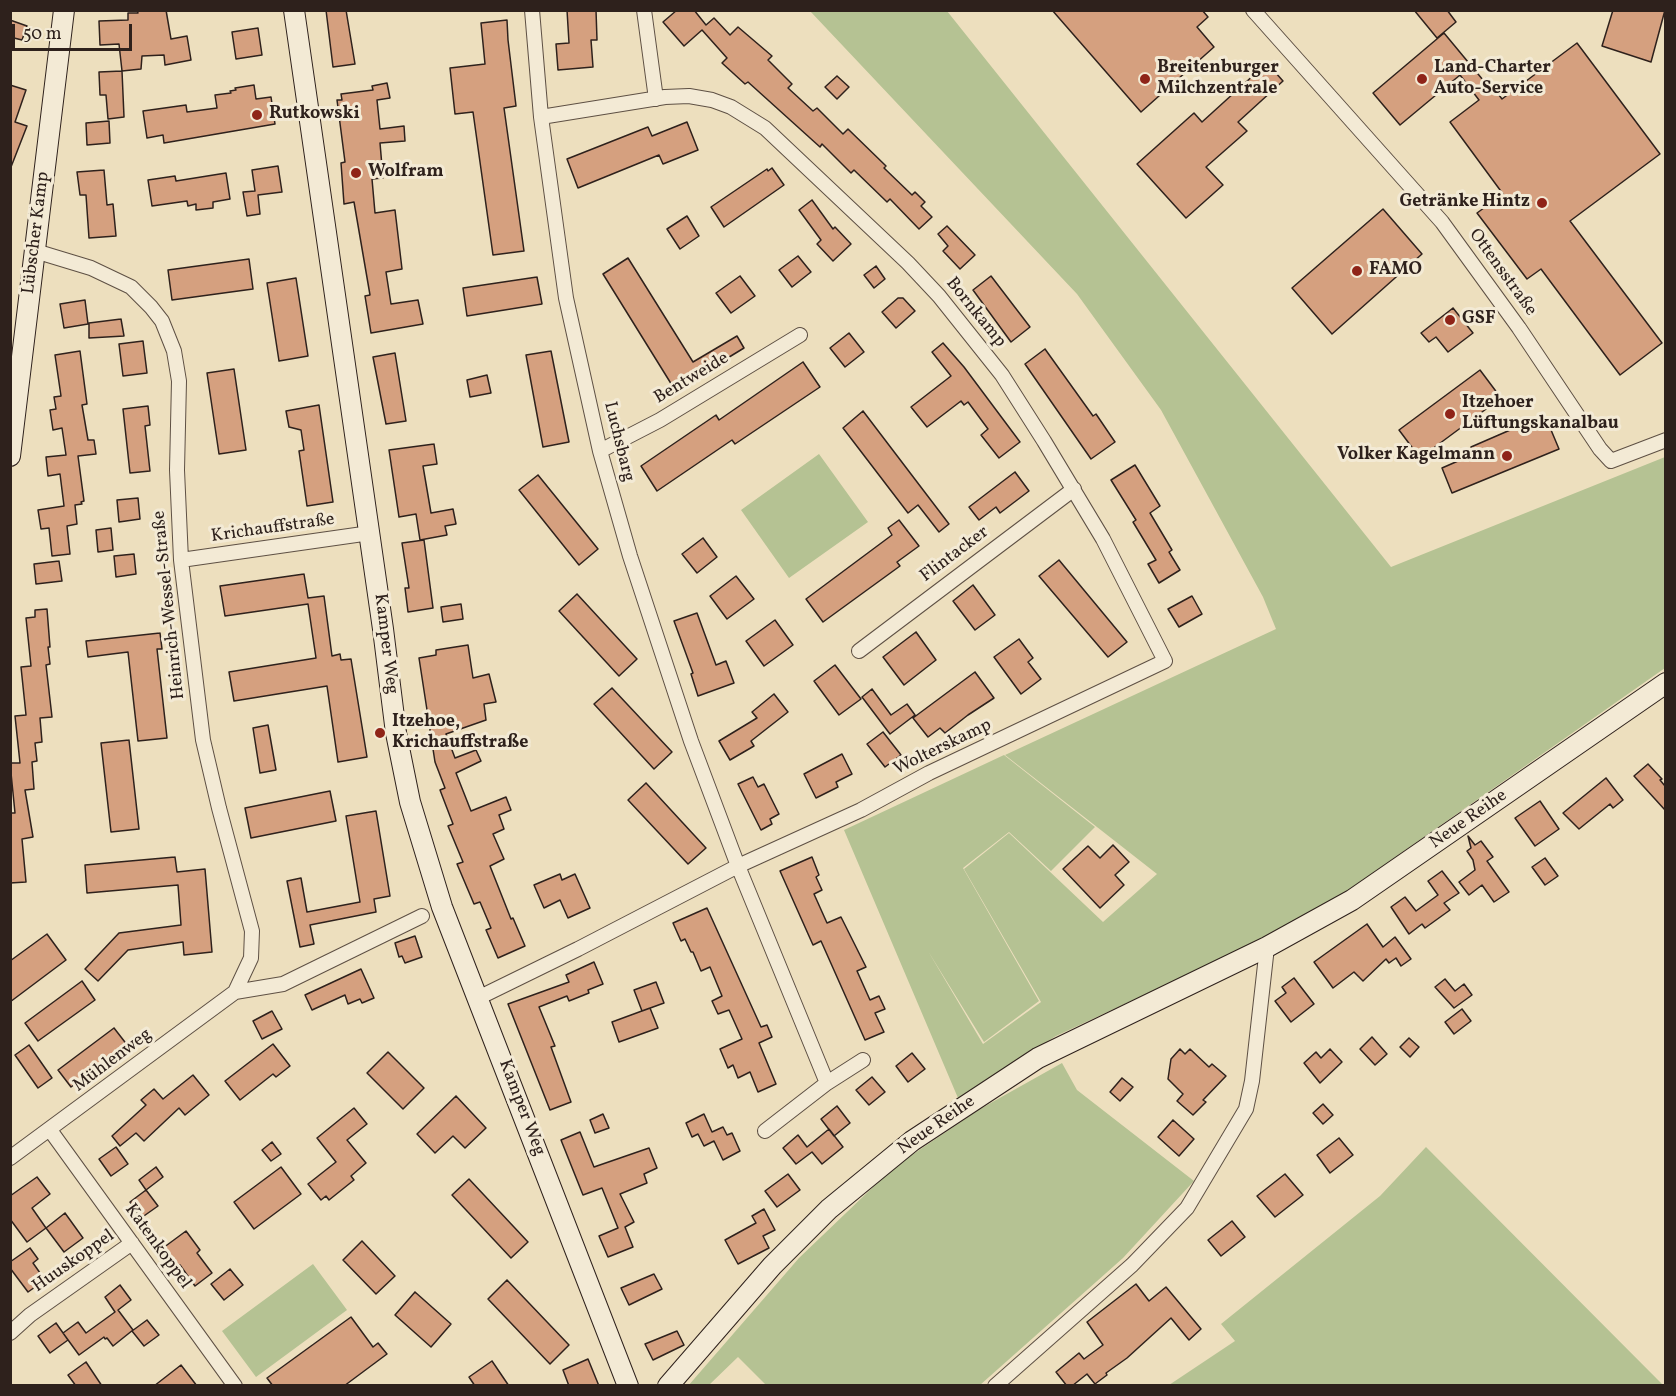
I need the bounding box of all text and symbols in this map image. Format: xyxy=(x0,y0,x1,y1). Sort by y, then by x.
scale bar xyxy=(15,12,135,50)
text: 50 m xyxy=(23,22,62,47)
place label: Breitenburger Milchzentrale xyxy=(1157,58,1279,100)
place label: Land-Charter Auto-Service xyxy=(1434,58,1551,100)
marker: Breitenburger Milchzentrale xyxy=(1138,72,1152,86)
marker: Land-Charter Auto-Service xyxy=(1415,72,1429,86)
place label: Rutkowski xyxy=(269,104,360,126)
marker: Rutkowski xyxy=(250,108,264,122)
place label: Wolfram xyxy=(368,162,444,184)
marker: Wolfram xyxy=(349,166,363,180)
street label: Lübscher Kamp xyxy=(19,171,55,295)
place label: Getränke Hintz xyxy=(1399,192,1530,214)
marker: Getränke Hintz xyxy=(1535,196,1549,210)
street label: Ottensstraße xyxy=(1463,225,1541,321)
place label: FAMO xyxy=(1369,260,1422,282)
marker: FAMO xyxy=(1350,264,1364,278)
street label: Bornkamp xyxy=(940,274,1010,352)
place label: GSF xyxy=(1462,309,1496,331)
marker: GSF xyxy=(1443,313,1457,327)
street label: Bentweide xyxy=(651,348,733,410)
place label: Itzehoer Lüftungskanalbau xyxy=(1462,393,1619,436)
street label: Luchsbarg xyxy=(598,400,638,484)
marker: Itzehoer Lüftungskanalbau xyxy=(1443,407,1457,421)
place label: Volker Kagelmann xyxy=(1337,445,1495,467)
marker: Volker Kagelmann xyxy=(1500,449,1514,463)
street label: Heinrich-Wessel-Straße xyxy=(149,509,191,701)
street label: Krichauffstraße xyxy=(210,510,336,548)
street label: Flintacker xyxy=(917,522,993,588)
street label: Kamper Weg xyxy=(368,592,402,696)
place label: Itzehoe, Krichauffstraße xyxy=(392,712,529,754)
street label: Wolterskamp xyxy=(890,715,996,781)
marker: Itzehoe, Krichauffstraße xyxy=(373,726,387,740)
street label: Neue Reihe xyxy=(1426,786,1512,854)
street label: Mühlenweg xyxy=(69,1024,157,1098)
street label: Kamper Weg xyxy=(493,1057,549,1159)
street label: Neue Reihe xyxy=(894,1092,980,1160)
street label: Katenkoppel xyxy=(119,1200,195,1294)
street label: Huuskoppel xyxy=(29,1226,119,1298)

